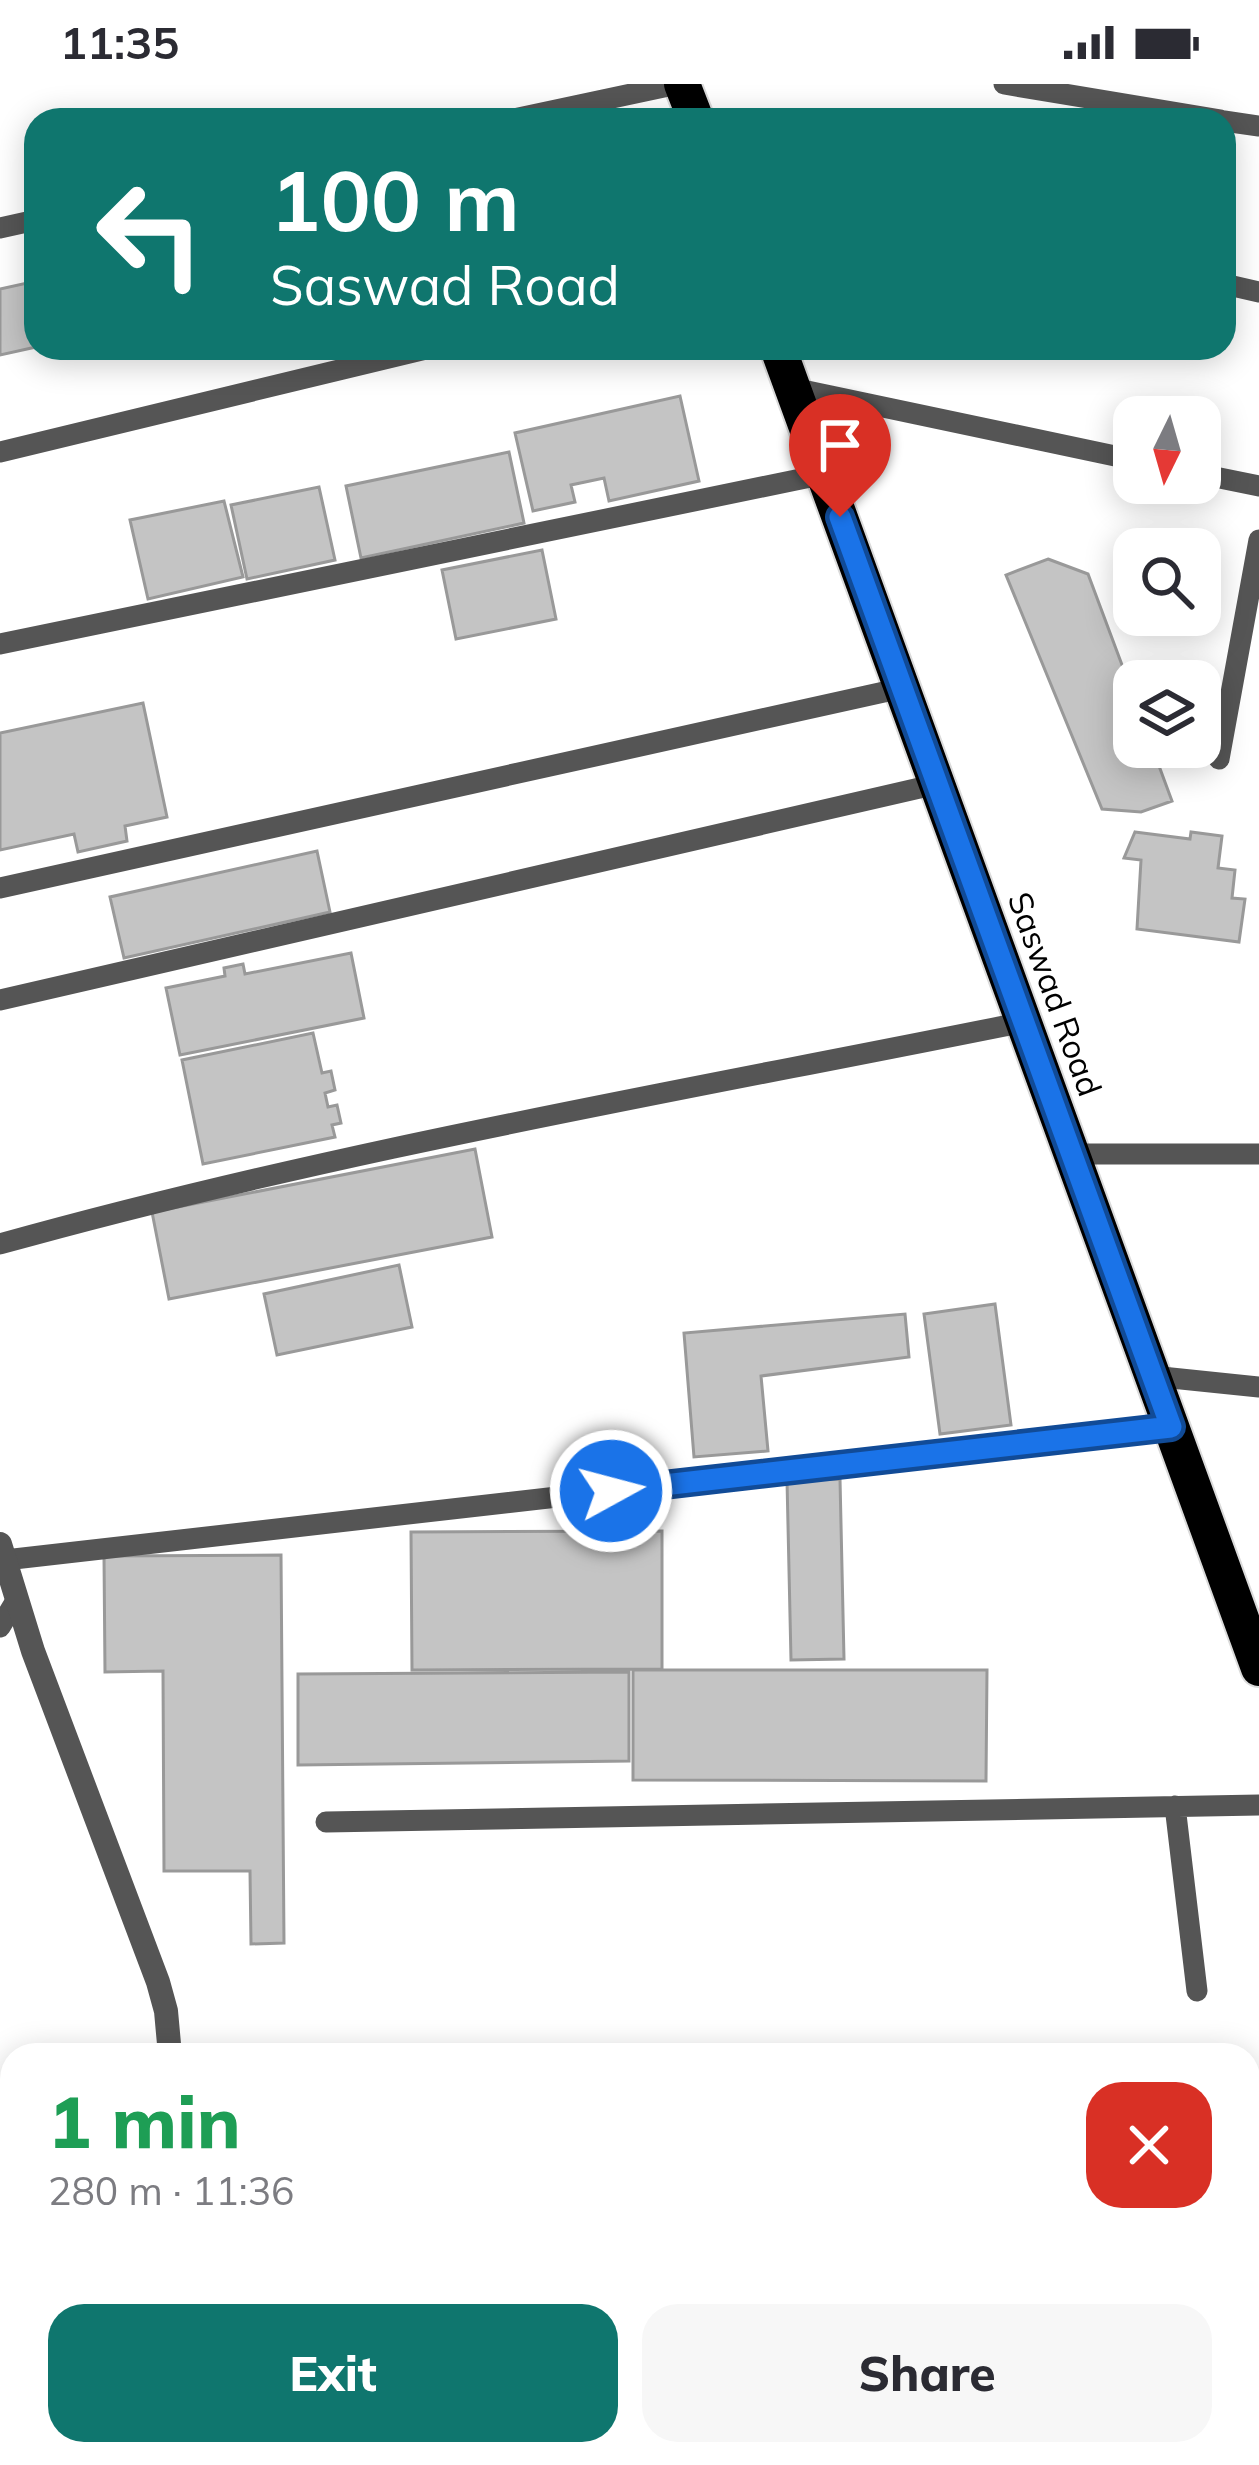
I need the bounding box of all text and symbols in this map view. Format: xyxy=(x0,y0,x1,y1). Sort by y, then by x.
text: 11:35 xyxy=(60,14,179,70)
text: 100 m xyxy=(270,147,520,252)
icon: left xyxy=(72,156,228,312)
text: Saswad Road xyxy=(270,251,620,319)
pin xyxy=(789,394,891,517)
north arrow xyxy=(1113,396,1221,504)
map controls xyxy=(1113,396,1221,768)
icon: arrive xyxy=(807,412,873,478)
button: search xyxy=(1113,528,1221,636)
button: layers xyxy=(1113,660,1221,768)
street label: Saswad Road xyxy=(1000,886,1111,1101)
position arrow xyxy=(548,1428,674,1554)
text: 1 min xyxy=(48,2076,241,2166)
button: close xyxy=(1086,2082,1212,2208)
text: 280 m · 11:36 xyxy=(48,2166,294,2215)
button: Exit xyxy=(48,2304,618,2442)
button: Share xyxy=(642,2304,1212,2442)

